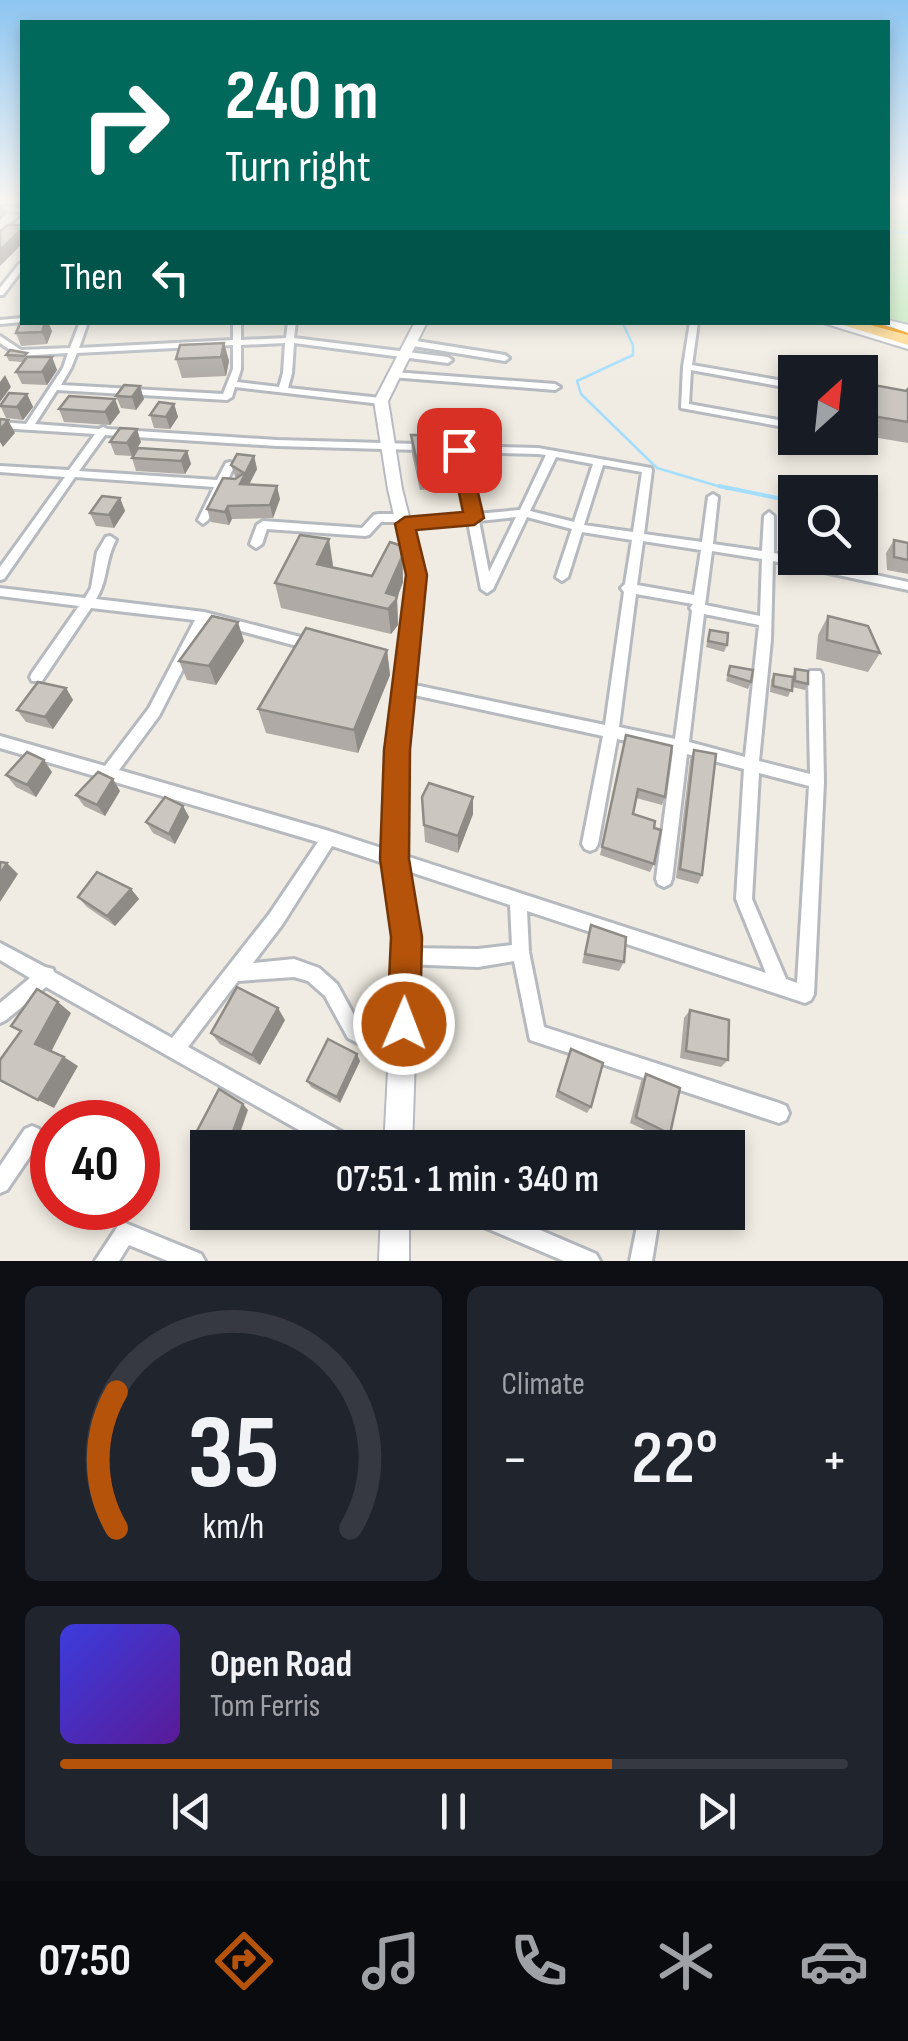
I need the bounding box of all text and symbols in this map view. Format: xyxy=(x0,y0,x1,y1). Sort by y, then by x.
text: 240 m xyxy=(225,55,379,139)
icon: right xyxy=(60,60,190,190)
text: Turn right xyxy=(225,140,371,195)
icon: left xyxy=(143,250,198,305)
text: Then xyxy=(60,255,123,300)
north arrow xyxy=(778,355,878,455)
map controls xyxy=(778,355,878,575)
pin xyxy=(417,408,502,493)
icon: arrive xyxy=(432,423,487,478)
button: search xyxy=(778,475,878,575)
position arrow xyxy=(352,972,456,1076)
speed limit sign: 40 xyxy=(30,1100,160,1230)
text: 07:51 · 1 min · 340 m xyxy=(336,1157,599,1202)
text: Climate xyxy=(502,1365,585,1404)
text: 35 xyxy=(187,1392,279,1517)
text: 22° xyxy=(631,1414,718,1505)
text: − xyxy=(502,1427,528,1494)
text: + xyxy=(821,1427,848,1494)
text: km/h xyxy=(202,1506,264,1549)
text: Open Road xyxy=(210,1642,352,1687)
text: Tom Ferris xyxy=(210,1687,320,1726)
icon: previous xyxy=(164,1784,219,1839)
icon: pause xyxy=(426,1784,481,1839)
icon: next xyxy=(689,1784,744,1839)
icon: directions xyxy=(209,1926,279,1996)
icon: music xyxy=(356,1926,426,1996)
icon: phone xyxy=(504,1926,574,1996)
icon: climate xyxy=(651,1926,721,1996)
icon: car xyxy=(799,1926,869,1996)
text: 07:50 xyxy=(39,1934,131,1989)

